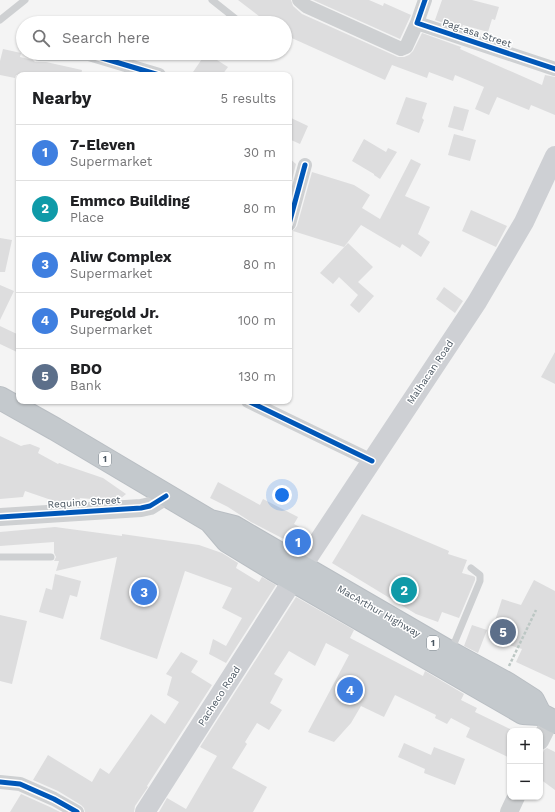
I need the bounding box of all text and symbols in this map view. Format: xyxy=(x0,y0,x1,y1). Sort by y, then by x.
search box xyxy=(16,16,292,60)
street label: Pag-asa Street xyxy=(441,17,514,50)
icon: search xyxy=(30,27,52,49)
text: Search here xyxy=(62,29,150,47)
text: Nearby xyxy=(32,88,91,108)
text: 5 results xyxy=(221,91,276,106)
text: 7-Eleven xyxy=(70,136,135,154)
text: 1 xyxy=(42,145,48,160)
text: 30 m xyxy=(244,145,276,160)
text: Supermarket xyxy=(70,154,152,169)
text: Emmco Building xyxy=(70,192,190,210)
text: 2 xyxy=(41,201,49,216)
text: 80 m xyxy=(243,201,276,216)
text: Place xyxy=(70,210,104,225)
text: Aliw Complex xyxy=(70,248,172,266)
text: 3 xyxy=(41,257,49,272)
text: 80 m xyxy=(243,257,276,272)
text: Supermarket xyxy=(70,266,152,281)
text: Puregold Jr. xyxy=(70,304,159,322)
text: 4 xyxy=(41,313,49,328)
text: 100 m xyxy=(238,313,276,328)
text: Supermarket xyxy=(70,322,152,337)
street label: Malhacan Road xyxy=(405,338,455,406)
text: BDO xyxy=(70,360,102,378)
text: 5 xyxy=(41,369,49,384)
text: 130 m xyxy=(238,369,276,384)
text: Bank xyxy=(70,378,101,393)
road number: 1 xyxy=(99,452,111,466)
your location xyxy=(272,485,292,505)
street label: Requino Street xyxy=(47,494,122,510)
pin: 1 xyxy=(285,527,311,557)
pin: 2 xyxy=(391,575,417,605)
pin: 3 xyxy=(131,577,157,607)
street label: MacArthur Highway xyxy=(335,583,423,640)
pin: 5 xyxy=(490,617,516,647)
road number: 1 xyxy=(427,636,439,650)
street label: Pacheco Road xyxy=(196,664,242,728)
pin: 4 xyxy=(337,675,363,705)
map controls xyxy=(507,728,543,800)
button: + xyxy=(507,728,543,764)
button: − xyxy=(507,764,543,800)

